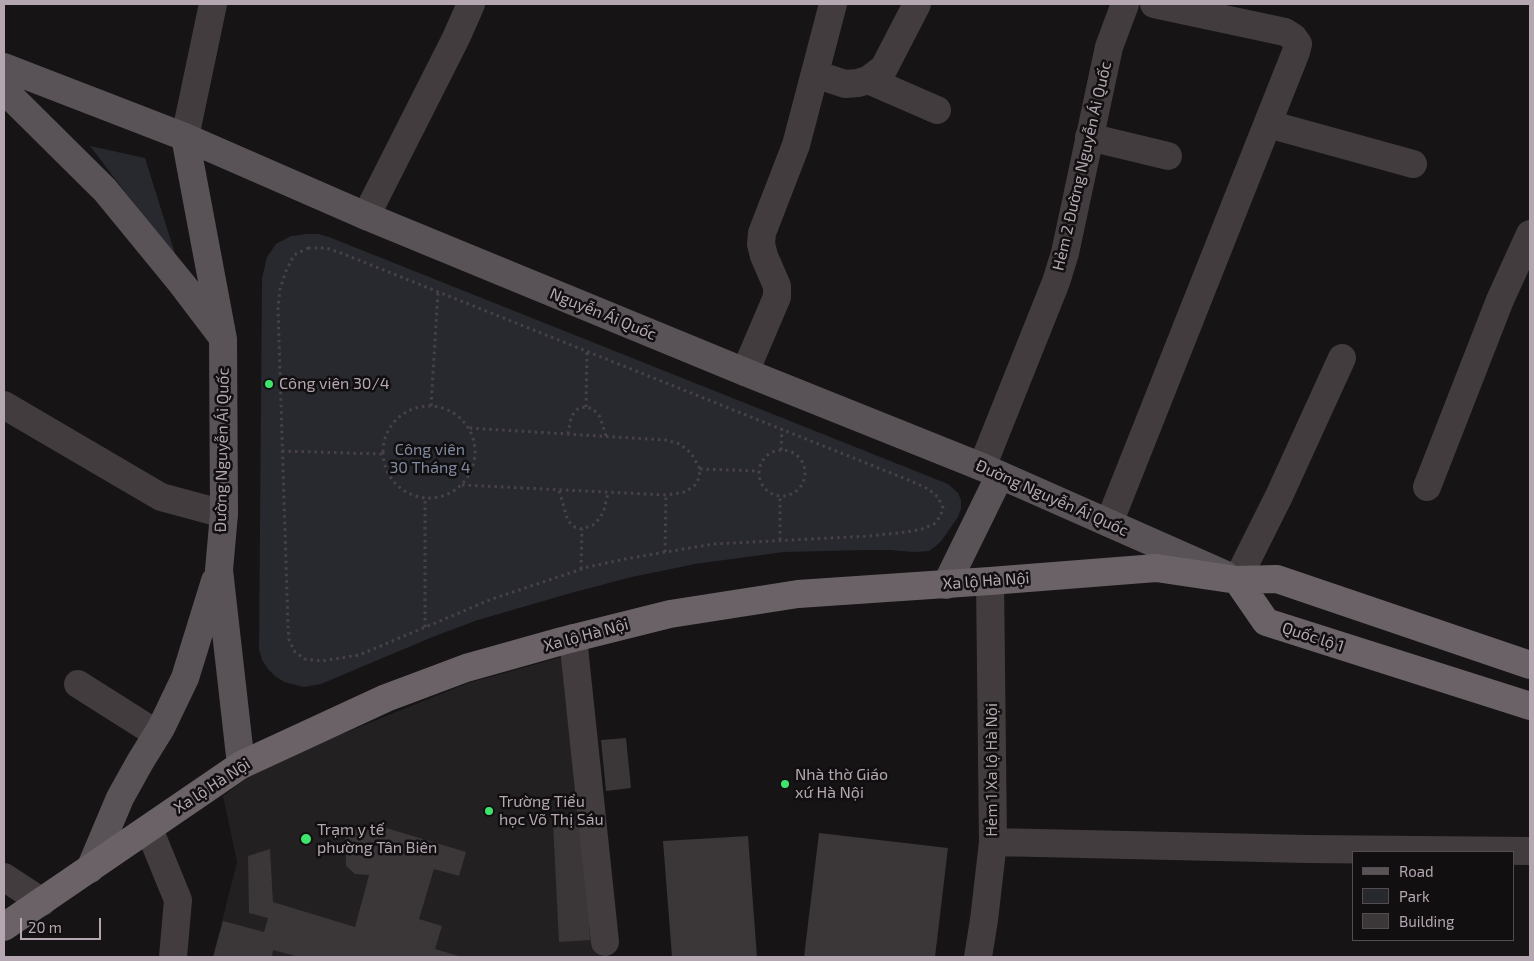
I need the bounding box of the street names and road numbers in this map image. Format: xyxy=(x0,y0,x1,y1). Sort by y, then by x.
street label: Hẻm 2 Đường Nguyễn Ái Quốc xyxy=(1049,60,1115,272)
street label: Nguyễn Ái Quốc xyxy=(547,284,659,344)
street label: Đường Nguyễn Ái Quốc xyxy=(211,368,233,532)
street label: Đường Nguyễn Ái Quốc xyxy=(973,456,1131,540)
street label: Xa lộ Hà Nội xyxy=(942,568,1030,594)
street label: Xa lộ Hà Nội xyxy=(542,614,630,656)
street label: Quốc lộ 1 xyxy=(1280,618,1346,656)
street label: Hẻm 1 Xa lộ Hà Nội xyxy=(982,703,1002,837)
street label: Xa lộ Hà Nội xyxy=(170,754,254,818)

